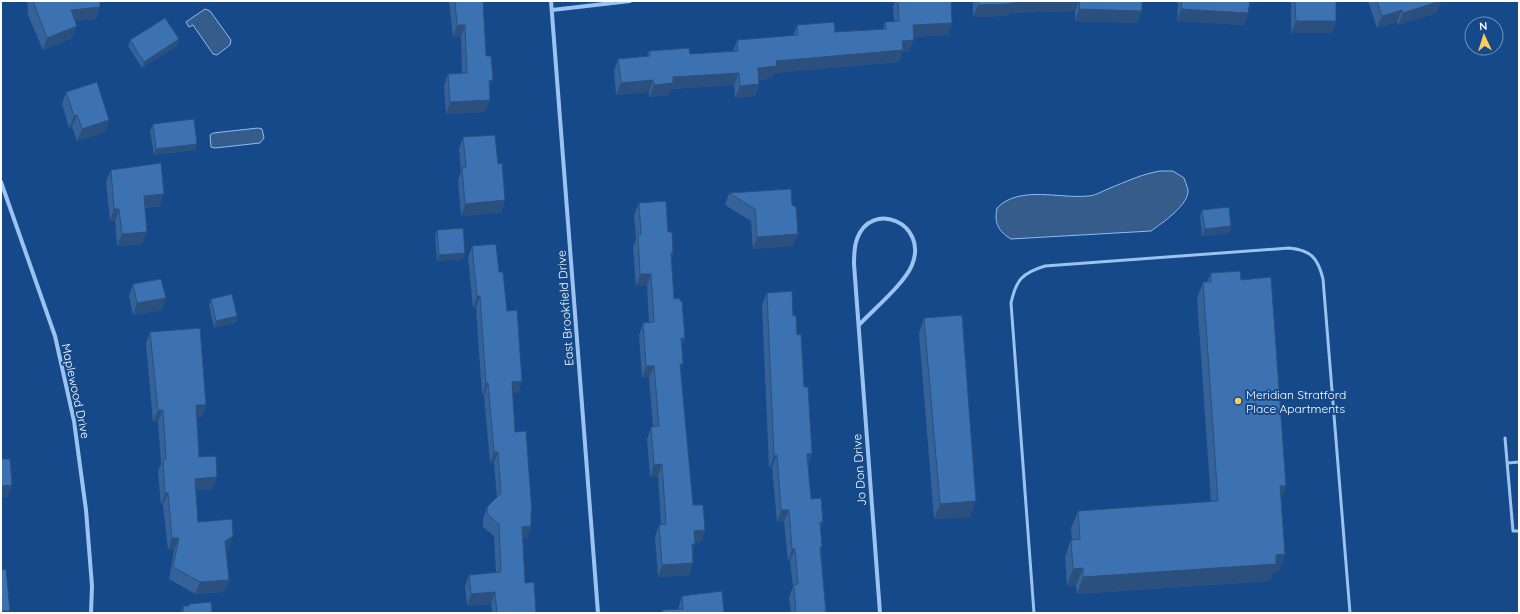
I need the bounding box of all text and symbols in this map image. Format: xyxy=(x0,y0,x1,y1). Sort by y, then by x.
north arrow xyxy=(1464,16,1504,56)
text: N xyxy=(1479,19,1488,33)
street label: East Brookfield Drive xyxy=(553,249,577,366)
street label: Maplewood Drive xyxy=(59,342,93,440)
place label: Meridian Stratford Place Apartments xyxy=(1246,387,1346,416)
marker: Meridian Stratford Place Apartments xyxy=(1233,396,1243,406)
street label: Jo Don Drive xyxy=(849,433,869,507)

